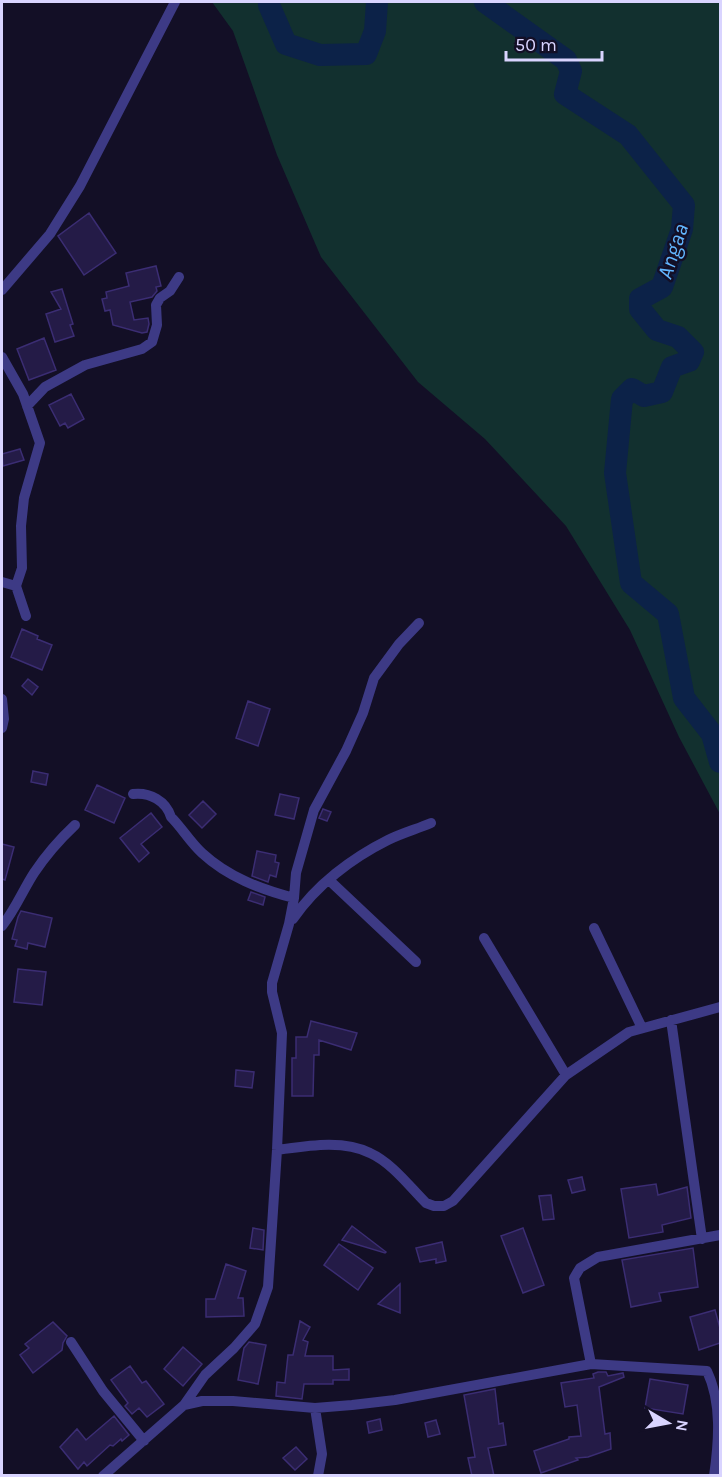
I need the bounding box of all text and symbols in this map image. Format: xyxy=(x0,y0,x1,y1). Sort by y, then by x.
scale bar xyxy=(506,24,602,62)
text: 50 m xyxy=(515,34,557,56)
water label: Angaa xyxy=(652,220,694,282)
north arrow xyxy=(638,1393,698,1453)
text: N xyxy=(672,1418,693,1433)

